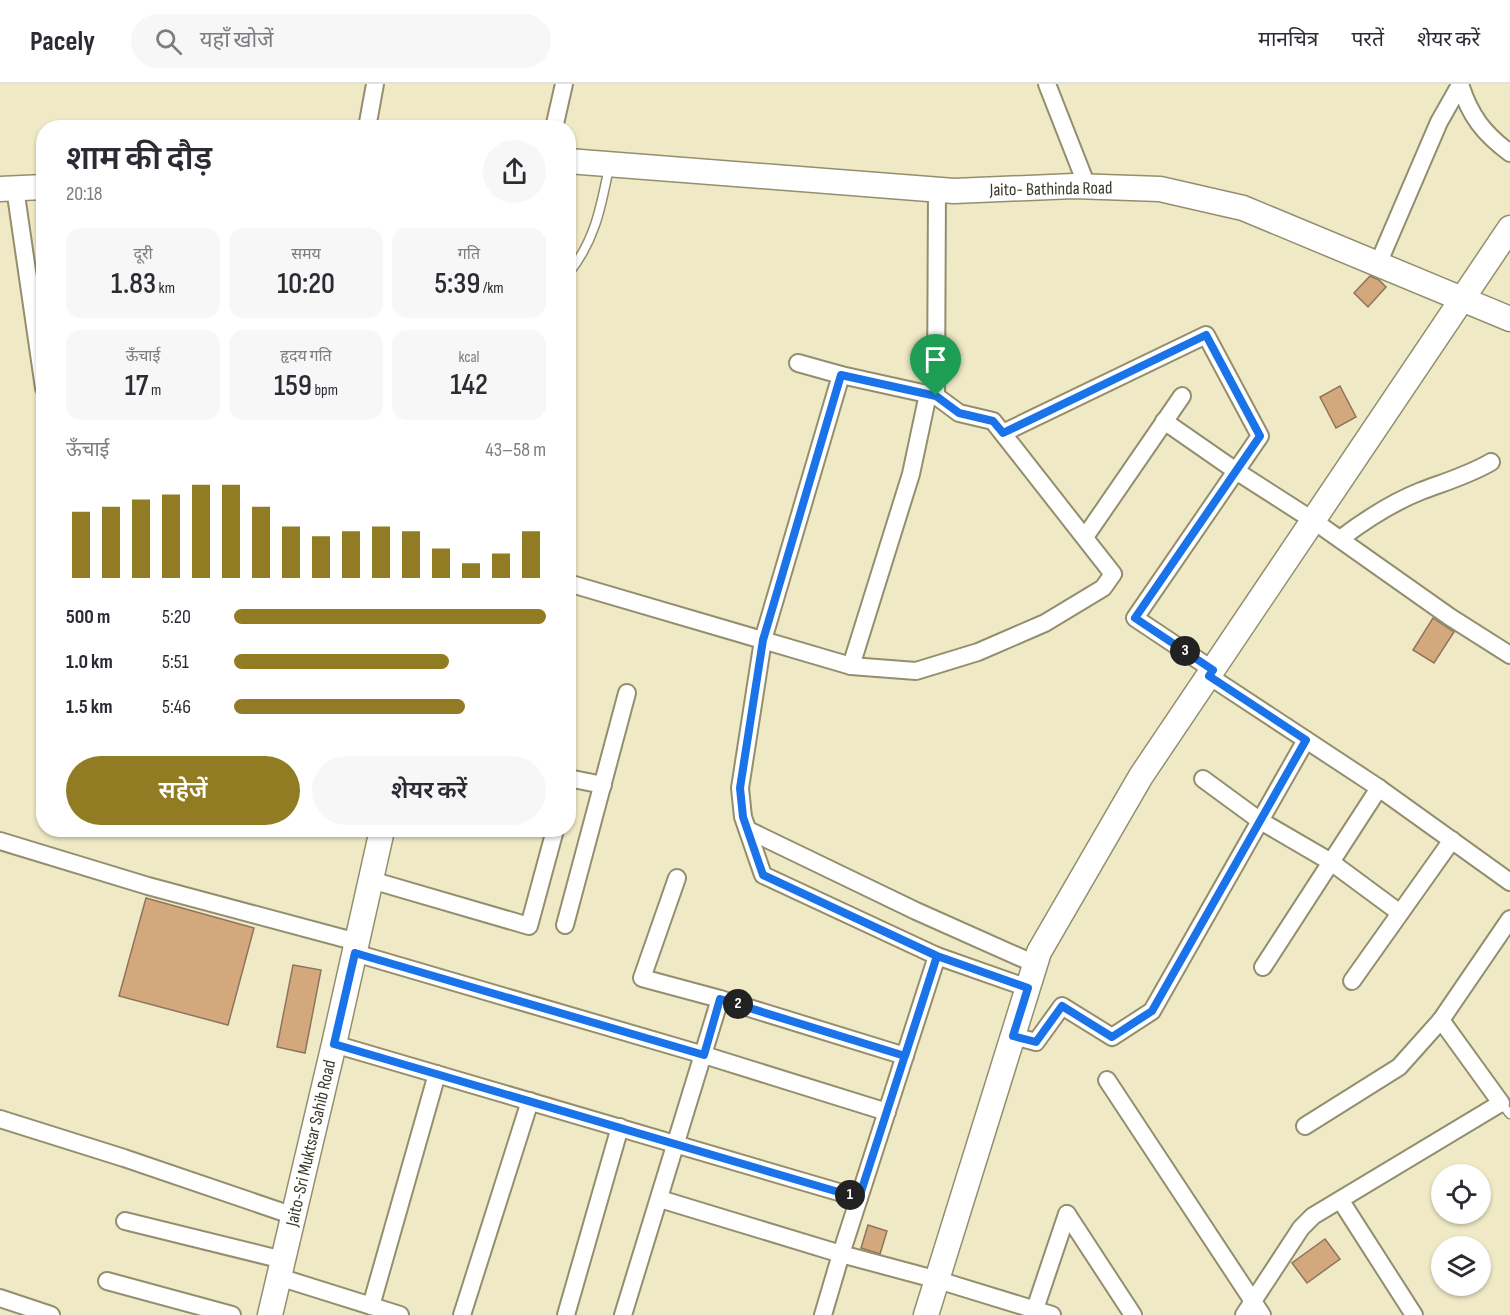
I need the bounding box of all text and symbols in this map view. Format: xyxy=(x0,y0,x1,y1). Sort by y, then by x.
search box xyxy=(131,14,551,68)
text: Pacely xyxy=(30,25,95,58)
icon: search xyxy=(152,25,185,58)
text: यहाँ खोजें xyxy=(200,27,274,54)
text: मानचित्र xyxy=(1258,27,1318,52)
text: परतें xyxy=(1351,27,1384,52)
text: शेयर करें xyxy=(1417,27,1480,52)
text: शाम की दौड़ xyxy=(66,139,212,179)
button: share xyxy=(483,140,546,203)
street label: Jaito- Bathinda Road xyxy=(988,177,1113,201)
text: 20:18 xyxy=(66,182,102,206)
text: दूरी xyxy=(133,245,153,264)
text: समय xyxy=(291,245,321,264)
text: गति xyxy=(458,245,480,264)
text: 1.83 xyxy=(111,266,156,302)
text: 10:20 xyxy=(277,266,335,302)
text: 5:39 xyxy=(434,266,480,302)
text: km xyxy=(156,279,175,298)
text: /km xyxy=(480,279,504,298)
pin xyxy=(910,334,961,396)
icon: arrive xyxy=(919,343,952,376)
text: ऊँचाई xyxy=(126,347,160,366)
text: हृदय गति xyxy=(280,347,332,366)
text: kcal xyxy=(458,348,480,367)
text: 142 xyxy=(450,367,488,403)
text: 17 xyxy=(125,368,148,404)
text: 159 xyxy=(274,368,312,404)
text: m xyxy=(148,381,161,400)
text: bpm xyxy=(312,381,338,400)
text: ऊँचाई xyxy=(66,438,109,462)
text: 43–58 m xyxy=(485,438,546,462)
text: 500 m xyxy=(66,605,110,629)
text: 5:20 xyxy=(162,605,191,629)
pin: 3 xyxy=(1170,636,1200,666)
text: 3 xyxy=(1181,641,1189,660)
text: 1.0 km xyxy=(66,650,113,674)
text: 5:51 xyxy=(162,650,189,674)
text: 1.5 km xyxy=(66,695,112,719)
text: 5:46 xyxy=(162,695,191,719)
button: सहेजें xyxy=(66,756,300,825)
button: शेयर करें xyxy=(312,756,546,825)
pin: 2 xyxy=(723,989,753,1019)
text: 2 xyxy=(734,994,742,1013)
street label: Jaito-Sri Muktsar Sahib Road xyxy=(281,1058,340,1229)
map controls xyxy=(1431,1164,1491,1296)
button: locate xyxy=(1431,1164,1491,1224)
pin: 1 xyxy=(835,1180,865,1210)
text: 1 xyxy=(847,1185,853,1204)
button: layers xyxy=(1431,1236,1491,1296)

